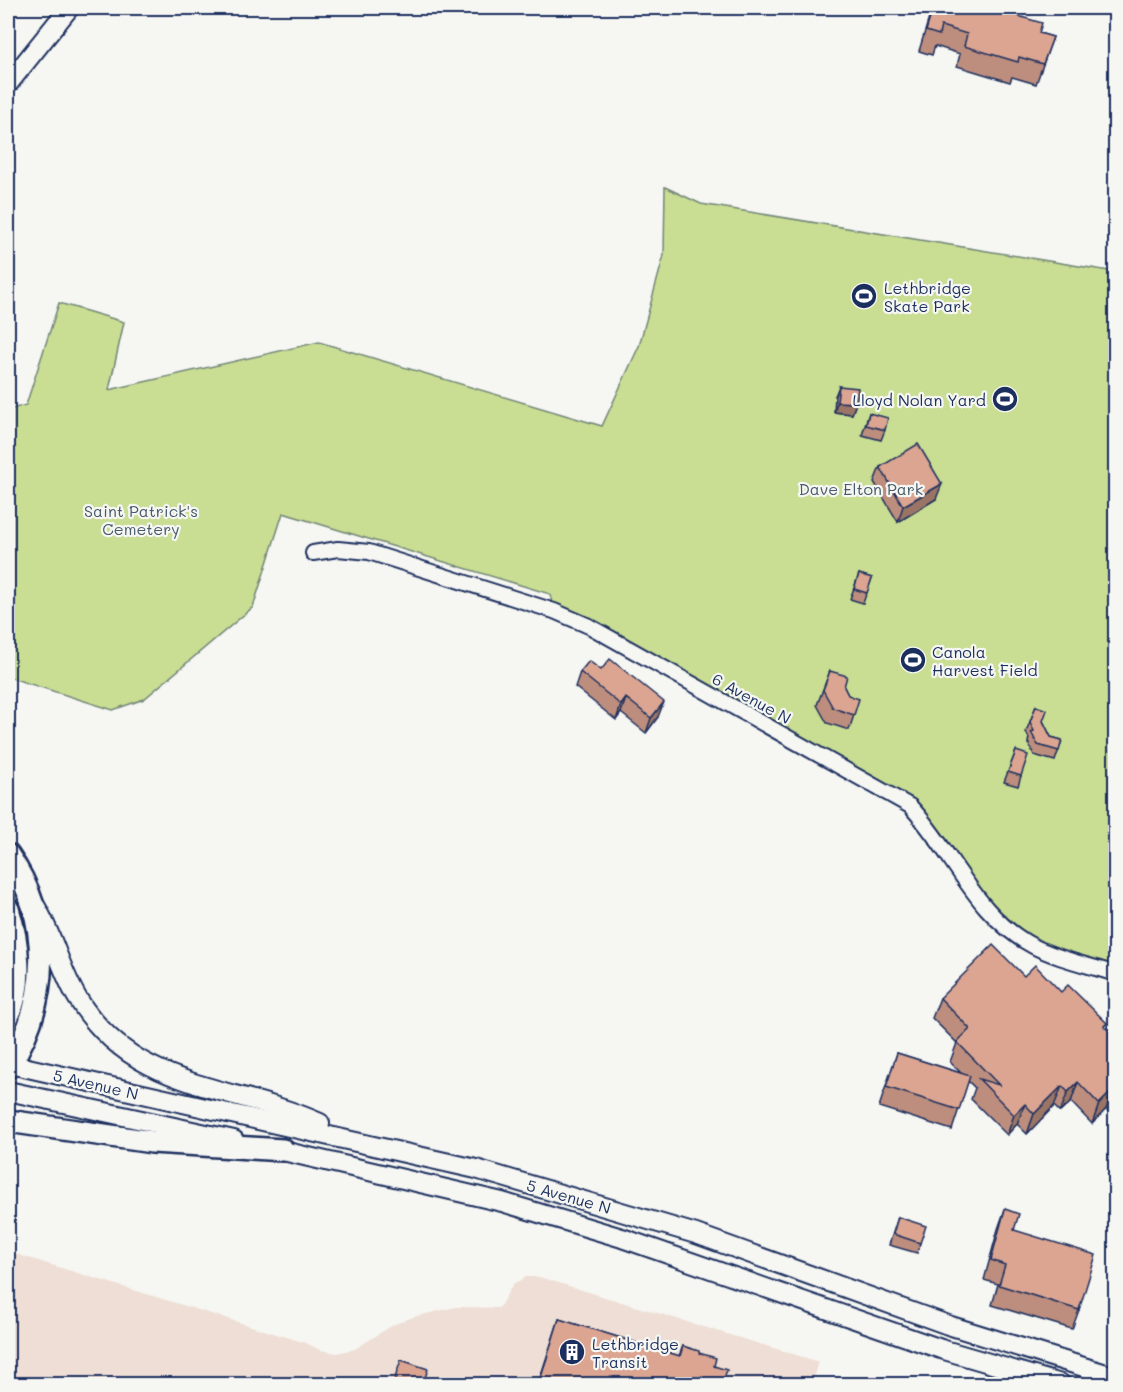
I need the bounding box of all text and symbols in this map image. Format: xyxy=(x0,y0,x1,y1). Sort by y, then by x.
place label: Lethbridge Skate Park xyxy=(884,277,971,316)
sports icon: Lethbridge Skate Park xyxy=(849,281,879,311)
sports icon: Lloyd Nolan Yard xyxy=(990,384,1020,414)
place label: Lloyd Nolan Yard xyxy=(853,389,986,410)
park label: Dave Elton Park xyxy=(799,478,923,499)
park label: Saint Patrick's Cemetery xyxy=(84,500,198,539)
place label: Canola Harvest Field xyxy=(932,641,1038,680)
sports icon: Canola Harvest Field xyxy=(898,645,928,675)
street label: 6 Avenue N xyxy=(709,668,795,728)
street label: 5 Avenue N xyxy=(51,1064,141,1104)
street label: 5 Avenue N xyxy=(524,1174,614,1218)
place label: Lethbridge Transit xyxy=(592,1333,679,1372)
building icon: Lethbridge Transit xyxy=(557,1337,587,1367)

